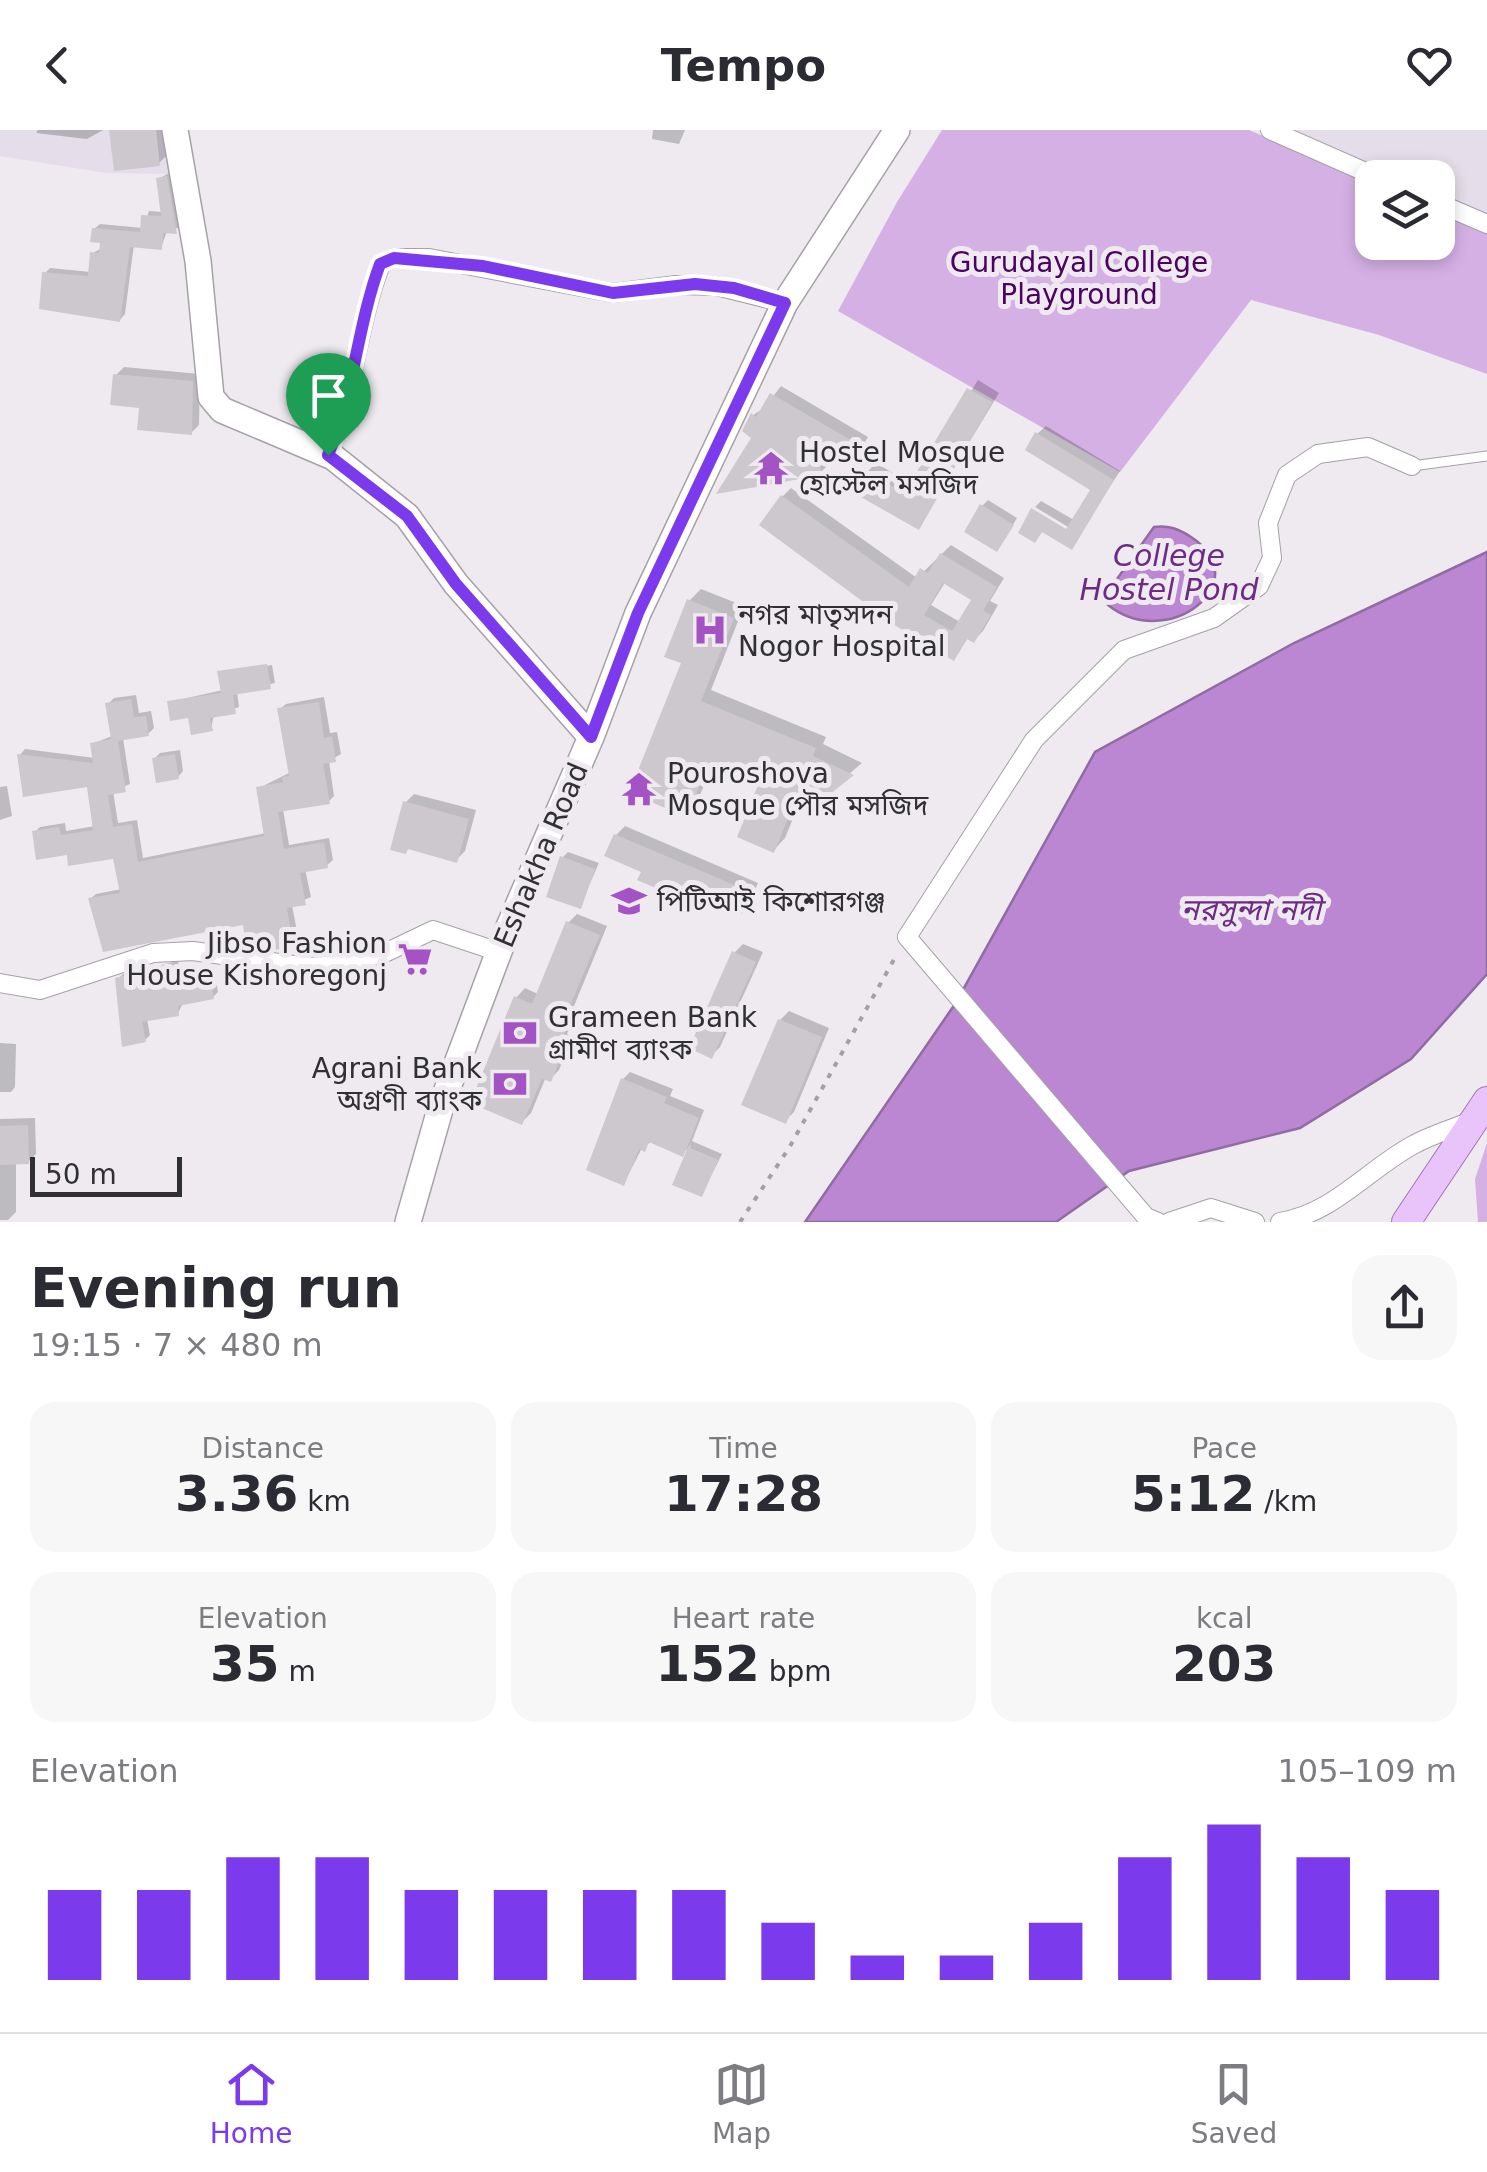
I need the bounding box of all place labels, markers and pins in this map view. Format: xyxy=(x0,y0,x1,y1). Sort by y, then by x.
pin xyxy=(286,353,371,456)
place label: Hostel Mosque হোস্টেল মসজিদ xyxy=(799,436,1005,501)
temple icon: Hostel Mosque হোস্টেল মসজিদ xyxy=(752,449,790,487)
place label: নগর মাতৃসদন Nogor Hospital xyxy=(737,598,946,663)
hospital icon: নগর মাতৃসদন Nogor Hospital xyxy=(691,611,729,649)
place label: Pouroshova Mosque পৌর মসজিদ xyxy=(667,757,929,822)
temple icon: Pouroshova Mosque পৌর মসজিদ xyxy=(620,770,658,808)
school or university icon: পিটিআই কিশোরগঞ্জ xyxy=(610,882,648,920)
place label: পিটিআই কিশোরগঞ্জ xyxy=(656,885,885,918)
place label: Jibso Fashion House Kishoregonj xyxy=(126,927,387,992)
supermarket icon: Jibso Fashion House Kishoregonj xyxy=(396,940,434,978)
place label: Grameen Bank গ্রামীণ ব্যাংক xyxy=(548,1001,758,1066)
bank icon: Grameen Bank গ্রামীণ ব্যাংক xyxy=(501,1014,539,1052)
place label: Agrani Bank অগ্রণী ব্যাংক xyxy=(312,1052,483,1117)
bank icon: Agrani Bank অগ্রণী ব্যাংক xyxy=(491,1065,529,1103)

